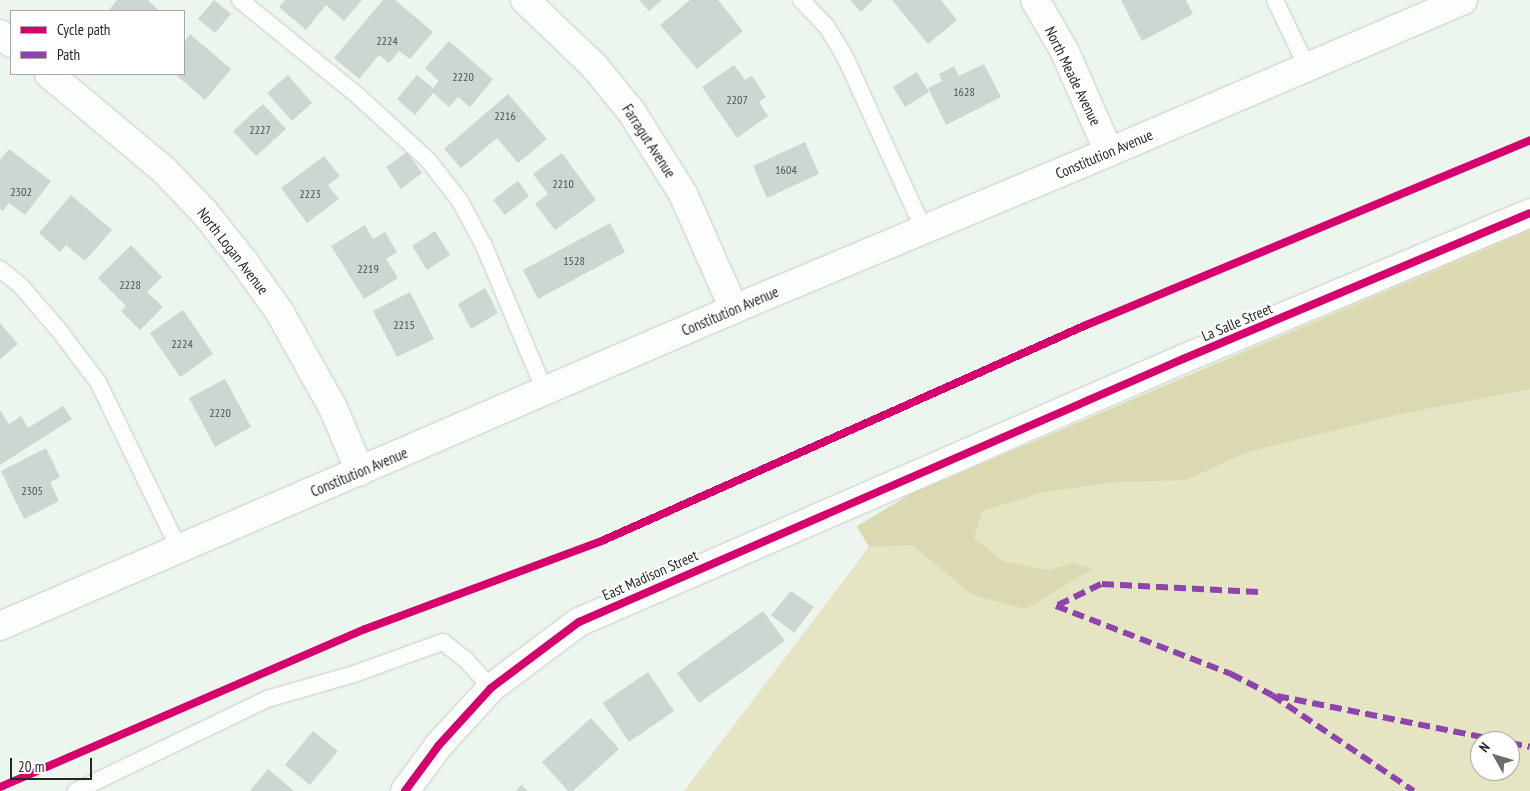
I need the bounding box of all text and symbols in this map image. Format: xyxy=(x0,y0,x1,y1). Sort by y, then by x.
legend xyxy=(10,10,185,75)
text: Cycle path xyxy=(57,20,110,39)
street label: North Meade Avenue xyxy=(1041,23,1105,129)
house number: 2224 xyxy=(376,34,398,48)
text: Path xyxy=(57,45,80,64)
house number: 2220 xyxy=(452,70,474,84)
house number: 1628 xyxy=(953,85,975,99)
house number: 2207 xyxy=(726,93,748,107)
street label: Farragut Avenue xyxy=(618,101,680,181)
house number: 2216 xyxy=(494,109,516,123)
house number: 2227 xyxy=(249,123,271,137)
street label: Constitution Avenue xyxy=(1053,125,1155,183)
house number: 1604 xyxy=(775,163,797,177)
house number: 2210 xyxy=(552,177,574,191)
house number: 2302 xyxy=(10,185,32,199)
house number: 2223 xyxy=(299,187,321,201)
street label: North Logan Avenue xyxy=(194,204,272,298)
house number: 1528 xyxy=(563,254,585,268)
house number: 2219 xyxy=(357,262,379,276)
house number: 2228 xyxy=(119,278,141,292)
street label: Constitution Avenue xyxy=(679,282,781,340)
street label: La Salle Street xyxy=(1199,299,1275,345)
house number: 2215 xyxy=(393,318,415,332)
house number: 2224 xyxy=(171,337,193,351)
house number: 2220 xyxy=(209,406,231,420)
street label: Constitution Avenue xyxy=(308,443,410,501)
house number: 2305 xyxy=(21,484,43,498)
street label: East Madison Street xyxy=(600,546,700,604)
north arrow xyxy=(1470,731,1520,781)
text: N xyxy=(1475,739,1493,756)
scale bar xyxy=(12,748,95,780)
text: 20 m xyxy=(18,757,44,776)

